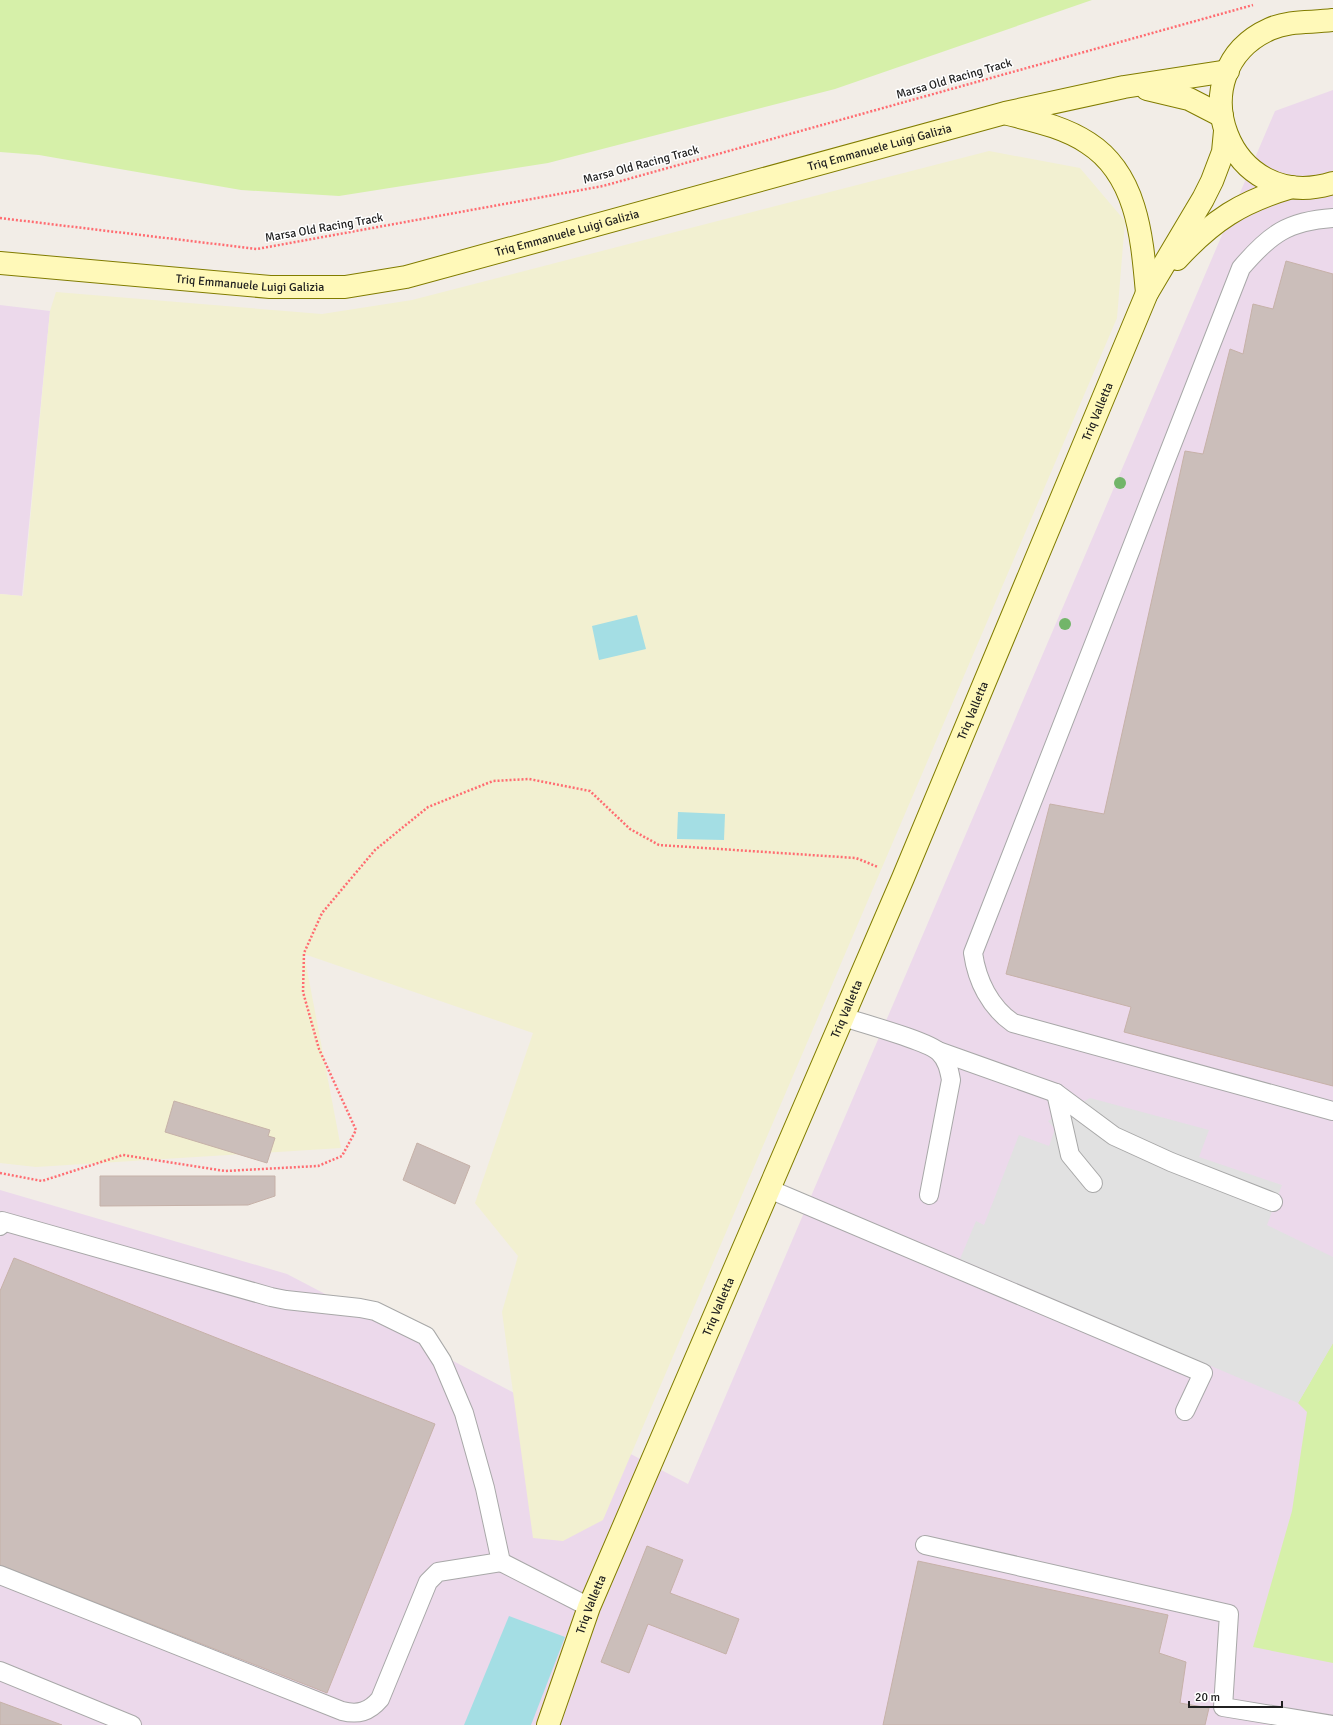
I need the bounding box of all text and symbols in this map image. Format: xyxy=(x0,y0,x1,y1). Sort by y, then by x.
street label: Marsa Old Racing Track xyxy=(894,55,1014,103)
street label: Triq Emmanuele Luigi Galizia xyxy=(806,120,953,174)
street label: Marsa Old Racing Track xyxy=(581,142,701,188)
street label: Triq Emmanuele Luigi Galizia xyxy=(494,206,641,260)
street label: Marsa Old Racing Track xyxy=(264,210,384,246)
street label: Triq Emmanuele Luigi Galizia xyxy=(175,271,324,295)
street label: Triq Valletta xyxy=(1079,380,1116,443)
street label: Triq Valletta xyxy=(954,679,992,742)
street label: Triq Valletta xyxy=(827,978,866,1040)
street label: Triq Valletta xyxy=(699,1275,738,1338)
street label: Triq Valletta xyxy=(573,1573,609,1636)
scale bar xyxy=(1189,1683,1282,1709)
text: 20 m xyxy=(1195,1690,1220,1705)

